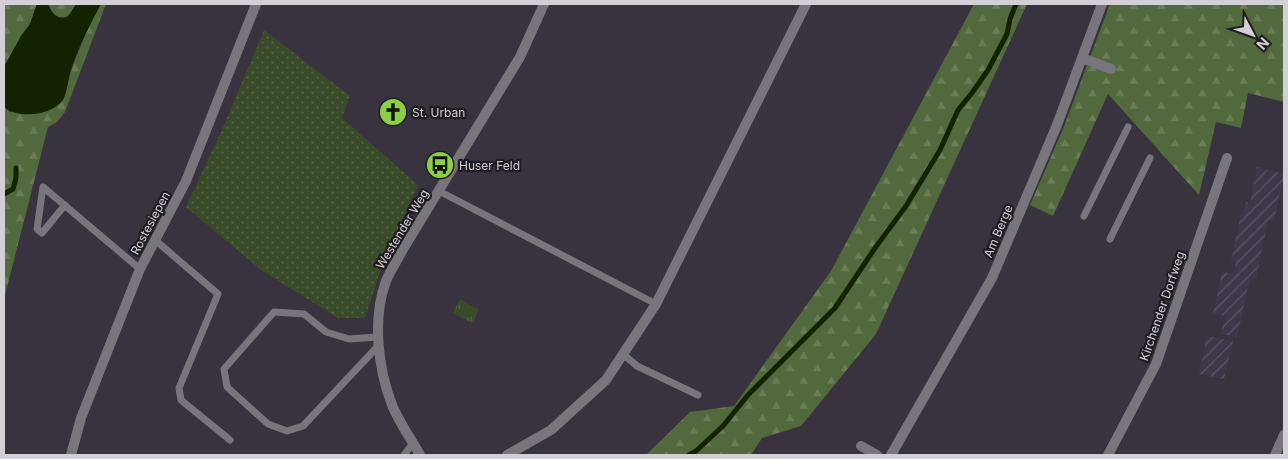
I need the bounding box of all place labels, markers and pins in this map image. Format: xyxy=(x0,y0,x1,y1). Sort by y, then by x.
church icon: St. Urban xyxy=(378,97,408,127)
place label: St. Urban xyxy=(412,105,465,120)
bus stop icon: Huser Feld xyxy=(425,150,455,180)
place label: Huser Feld xyxy=(459,158,520,173)

